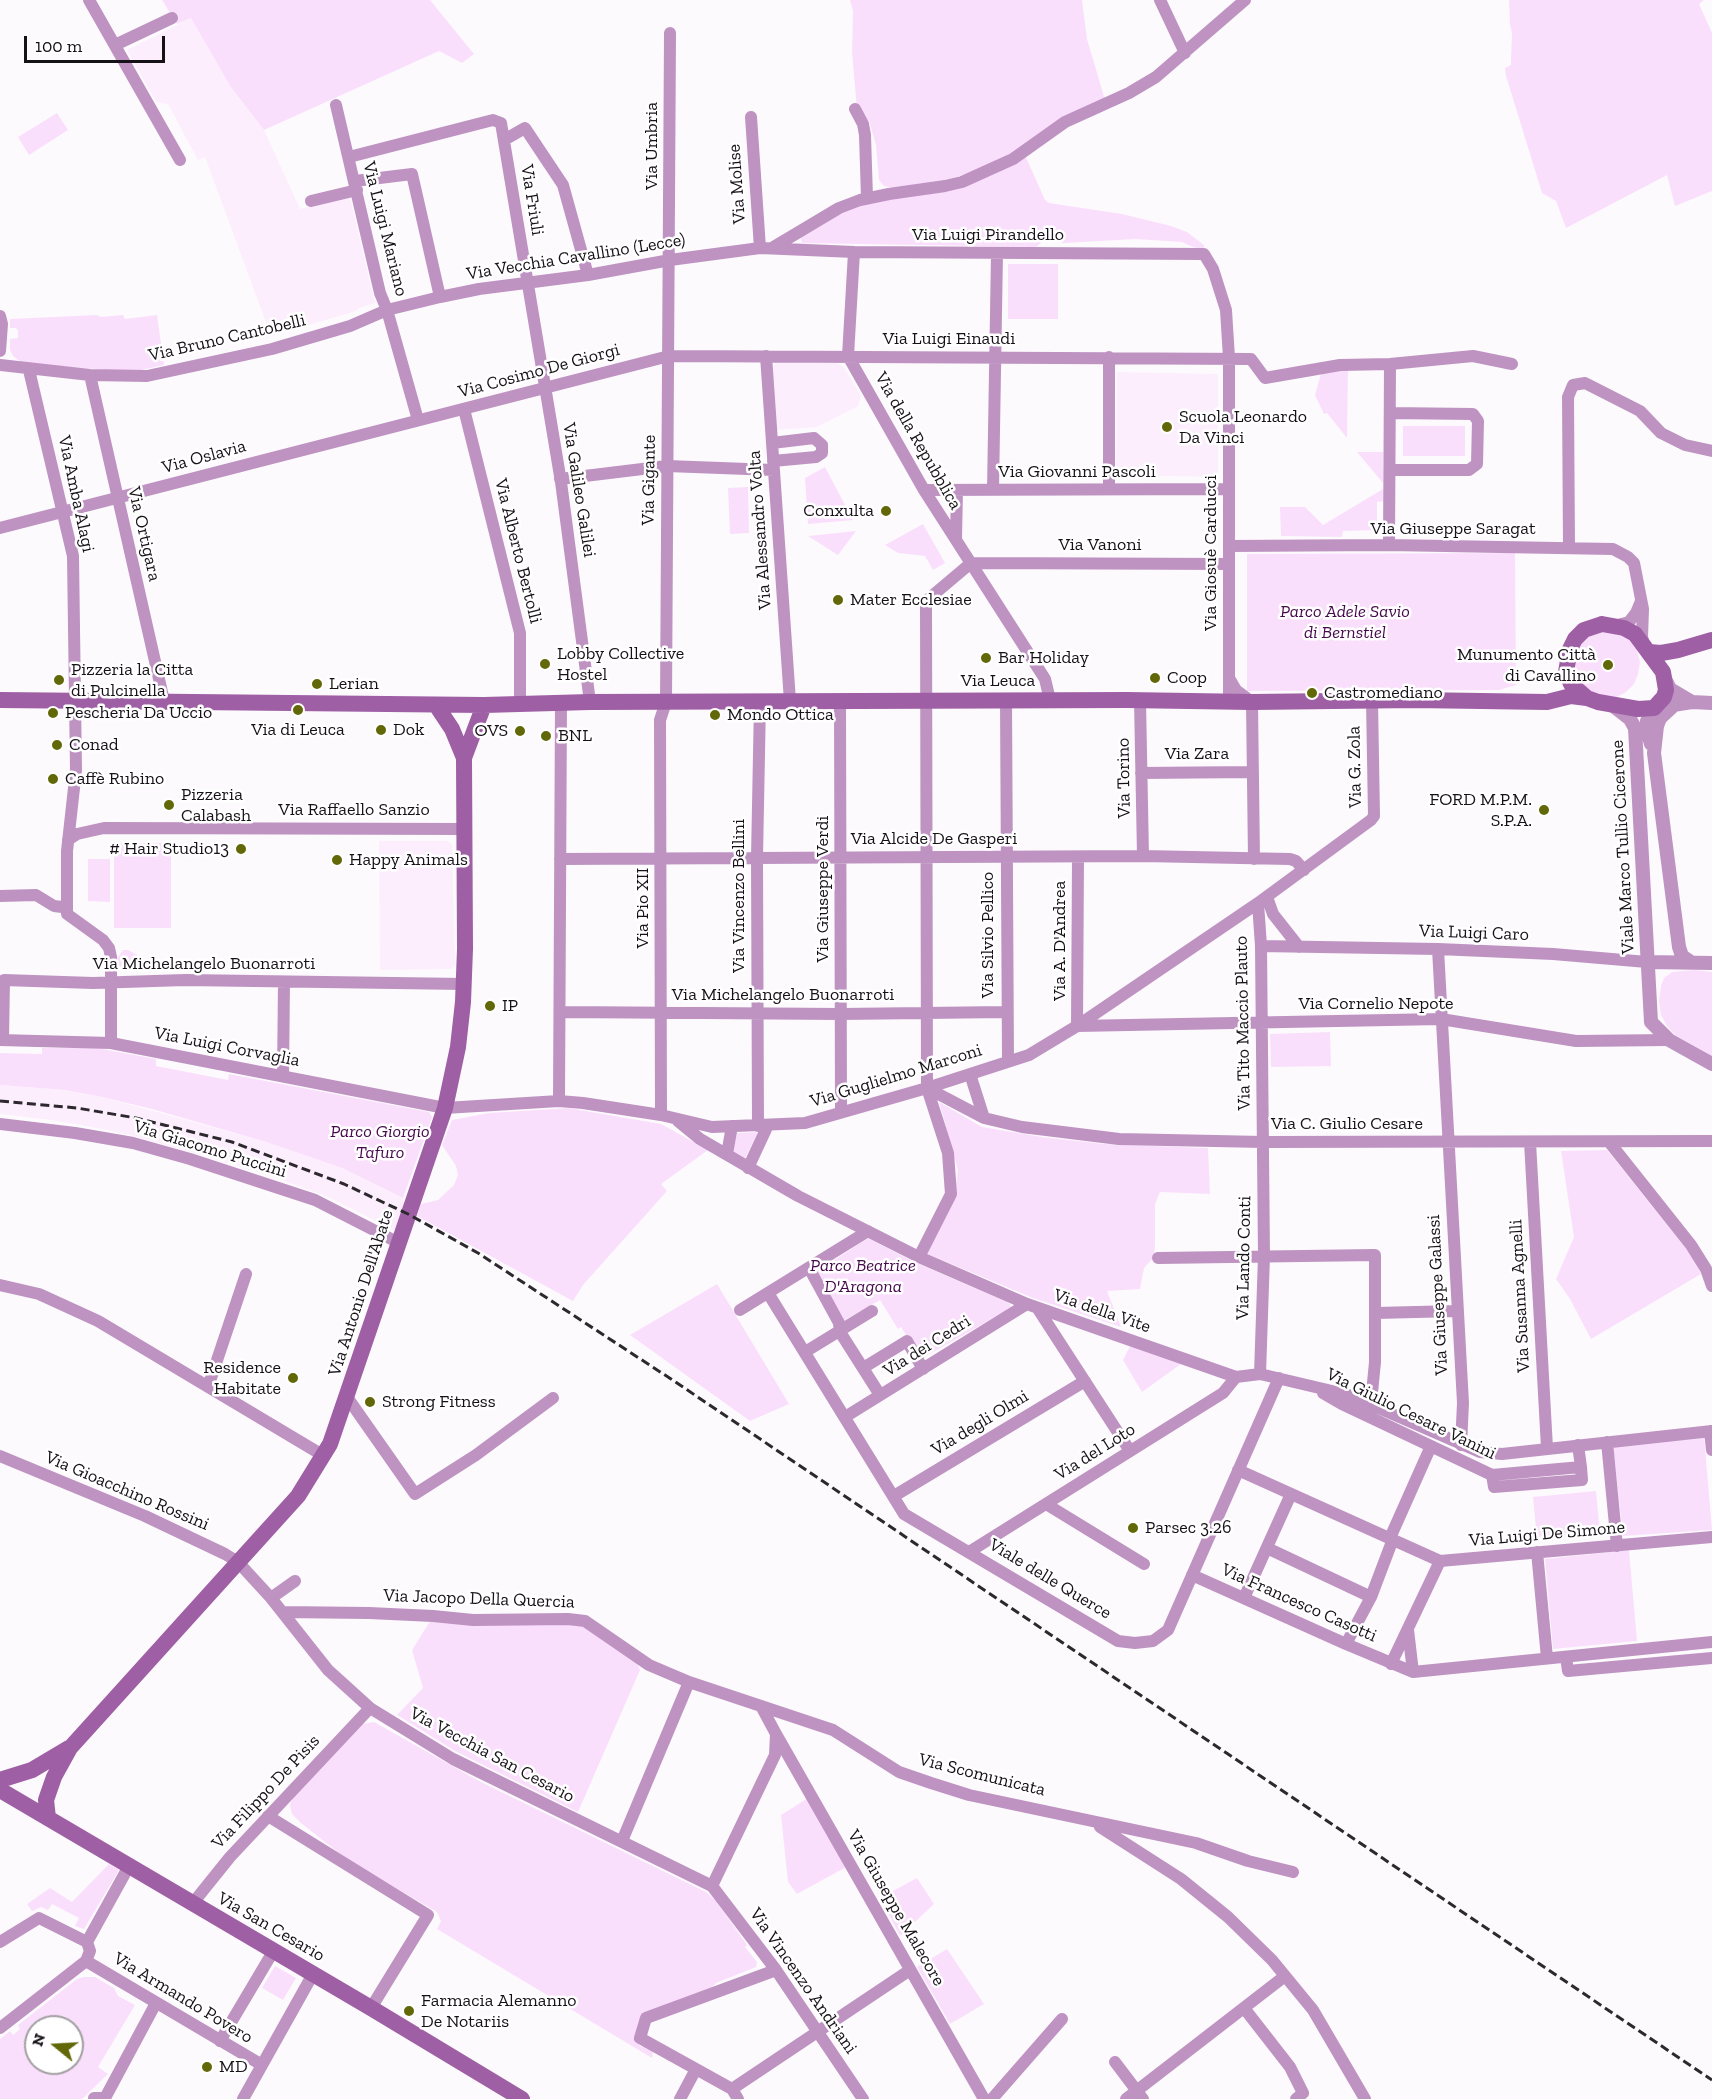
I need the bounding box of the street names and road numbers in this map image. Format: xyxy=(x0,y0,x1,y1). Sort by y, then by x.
street label: Via Umbria xyxy=(641,102,663,190)
street label: Via Molise xyxy=(723,143,751,225)
street label: Via Luigi Mariano xyxy=(358,159,412,299)
street label: Via Friuli xyxy=(516,163,548,237)
street label: Via Luigi Pirandello xyxy=(912,224,1064,246)
street label: Via Vecchia Cavallino (Lecce) xyxy=(465,229,687,285)
street label: Via Bruno Cantobelli xyxy=(146,309,308,367)
street label: Via Luigi Einaudi xyxy=(883,328,1015,350)
street label: Via Cosimo De Giorgi xyxy=(456,339,622,403)
street label: Via della Repubblica xyxy=(870,368,966,514)
street label: Via Galileo Galilei xyxy=(558,421,600,559)
street label: Via Amba Alagi xyxy=(53,434,99,554)
street label: Via Oslavia xyxy=(160,435,248,479)
street label: Via Gigante xyxy=(637,435,661,525)
street label: Via Alessandro Volta xyxy=(744,450,776,610)
street label: Via Giovanni Pascoli xyxy=(998,461,1156,483)
street label: Via Giosuè Carducci xyxy=(1200,475,1222,631)
street label: Via Alberto Bertolli xyxy=(490,476,546,626)
street label: Via Ortigara xyxy=(123,485,165,583)
street label: Via Giuseppe Saragat xyxy=(1370,518,1536,540)
street label: Via Vanoni xyxy=(1058,534,1142,556)
street label: Via Leuca xyxy=(961,670,1035,692)
street label: Via G. Zola xyxy=(1343,726,1367,808)
street label: Via Torino xyxy=(1112,738,1136,818)
street label: Viale Marco Tullio Cicerone xyxy=(1607,739,1639,955)
street label: Via Zara xyxy=(1165,743,1229,765)
street label: Via Raffaello Sanzio xyxy=(278,799,430,821)
street label: Via Giuseppe Verdi xyxy=(812,816,834,962)
street label: Via Vincenzo Bellini xyxy=(728,819,750,973)
street label: Via Alcide De Gasperi xyxy=(851,828,1017,850)
street label: Via Pio XII xyxy=(632,868,654,948)
street label: Via Silvio Pellico xyxy=(977,872,999,998)
street label: Via A. D'Andrea xyxy=(1049,881,1071,1001)
street label: Via Luigi Caro xyxy=(1419,920,1529,946)
street label: Via Tito Maccio Plauto xyxy=(1231,936,1255,1110)
street label: Via Michelangelo Buonarroti xyxy=(93,953,315,975)
street label: Via Michelangelo Buonarroti xyxy=(672,984,894,1006)
street label: Via Cornelio Nepote xyxy=(1298,993,1454,1015)
street label: Via Luigi Corvaglia xyxy=(153,1022,301,1072)
street label: Via Guglielmo Marconi xyxy=(808,1040,984,1112)
street label: Via C. Giulio Cesare xyxy=(1271,1113,1423,1135)
street label: Via Giacomo Puccini xyxy=(131,1115,289,1183)
street label: Via Lando Conti xyxy=(1232,1196,1256,1320)
street label: Via Antonio Dell'Abate xyxy=(324,1207,398,1379)
street label: Via Giuseppe Galassi xyxy=(1423,1214,1453,1376)
street label: Via Susanna Agnelli xyxy=(1505,1219,1535,1373)
street label: Via della Vite xyxy=(1051,1284,1153,1338)
street label: Via dei Cedri xyxy=(879,1311,975,1381)
street label: Via Giulio Cesare Vanini xyxy=(1322,1363,1500,1465)
street label: Via degli Olmi xyxy=(928,1386,1032,1460)
street label: Via del Loto xyxy=(1051,1419,1139,1485)
street label: Via Gioacchino Rossini xyxy=(42,1447,212,1535)
street label: Via Luigi De Simone xyxy=(1468,1516,1626,1552)
street label: Viale delle Querce xyxy=(985,1534,1115,1624)
street label: Via Francesco Casotti xyxy=(1218,1559,1380,1647)
street label: Via Jacopo Della Quercia xyxy=(383,1585,575,1613)
street label: Via Vecchia San Cesario xyxy=(406,1702,578,1808)
street label: Via Filippo De Pisis xyxy=(207,1730,325,1854)
street label: Via Scomunicata xyxy=(916,1749,1048,1801)
street label: Via Giuseppe Malecore xyxy=(842,1826,950,1990)
street label: Via San Cesario xyxy=(214,1888,328,1966)
street label: Via Vincenzo Andriani xyxy=(745,1904,861,2058)
street label: Via Armando Povero xyxy=(109,1948,257,2048)

